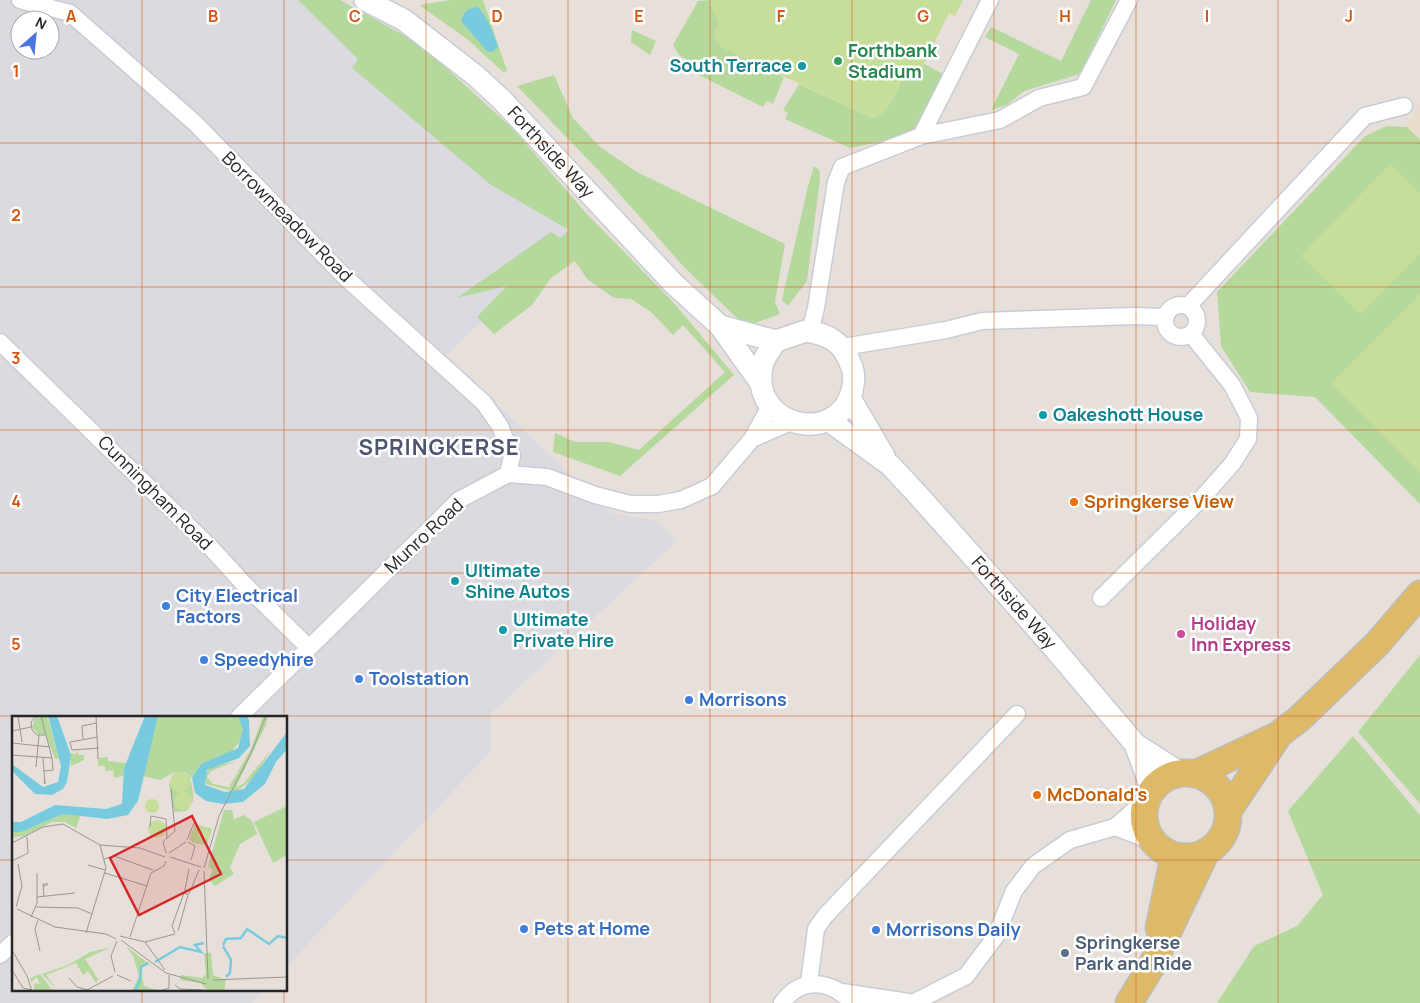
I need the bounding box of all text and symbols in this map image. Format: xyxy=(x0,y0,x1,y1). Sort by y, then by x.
text: A xyxy=(66,5,77,27)
text: B xyxy=(208,5,218,27)
text: C xyxy=(349,5,361,27)
text: D xyxy=(491,5,503,27)
text: E xyxy=(634,5,644,27)
text: F xyxy=(777,5,786,27)
text: G xyxy=(917,5,929,27)
text: H xyxy=(1059,5,1071,27)
text: I xyxy=(1205,5,1209,27)
text: J xyxy=(1345,5,1353,27)
north arrow xyxy=(10,10,60,60)
text: N xyxy=(32,12,50,34)
place label: Forthbank Stadium xyxy=(848,38,938,83)
place label: South Terrace xyxy=(669,53,792,77)
marker: Forthbank Stadium xyxy=(832,55,844,67)
text: 1 xyxy=(12,60,20,82)
marker: South Terrace xyxy=(796,60,808,72)
street label: Forthside Way xyxy=(503,101,601,203)
street label: Borrowmeadow Road xyxy=(217,146,358,287)
text: 2 xyxy=(11,204,21,226)
text: 3 xyxy=(11,347,21,369)
place label: Oakeshott House xyxy=(1053,402,1204,426)
marker: Oakeshott House xyxy=(1037,409,1049,421)
street label: Cunningham Road xyxy=(93,430,218,555)
district label: SPRINGKERSE xyxy=(358,432,520,462)
place label: Springkerse View xyxy=(1084,489,1235,513)
text: 4 xyxy=(11,490,21,512)
street label: Munro Road xyxy=(379,492,468,578)
marker: Springkerse View xyxy=(1068,496,1080,508)
street label: Forthside Way xyxy=(967,550,1063,654)
place label: Ultimate Shine Autos xyxy=(465,558,570,603)
marker: Ultimate Shine Autos xyxy=(449,575,461,587)
place label: City Electrical Factors xyxy=(176,583,298,628)
marker: City Electrical Factors xyxy=(160,600,172,612)
place label: Ultimate Private Hire xyxy=(513,607,614,652)
place label: Holiday Inn Express xyxy=(1191,611,1291,656)
marker: Ultimate Private Hire xyxy=(497,624,509,636)
marker: Holiday Inn Express xyxy=(1175,628,1187,640)
text: 5 xyxy=(11,633,21,655)
place label: Speedyhire xyxy=(214,647,314,671)
marker: Speedyhire xyxy=(198,654,210,666)
place label: Toolstation xyxy=(369,666,469,690)
marker: Toolstation xyxy=(353,673,365,685)
place label: Morrisons xyxy=(699,687,787,711)
marker: Morrisons xyxy=(683,694,695,706)
inset map xyxy=(12,716,288,990)
place label: McDonald's xyxy=(1047,782,1148,806)
marker: McDonald's xyxy=(1031,789,1043,801)
place label: Pets at Home xyxy=(534,916,650,940)
place label: Morrisons Daily xyxy=(886,917,1021,941)
marker: Pets at Home xyxy=(518,923,530,935)
marker: Morrisons Daily xyxy=(870,924,882,936)
place label: Springkerse Park and Ride xyxy=(1075,930,1192,975)
marker: Springkerse Park and Ride xyxy=(1059,947,1071,959)

